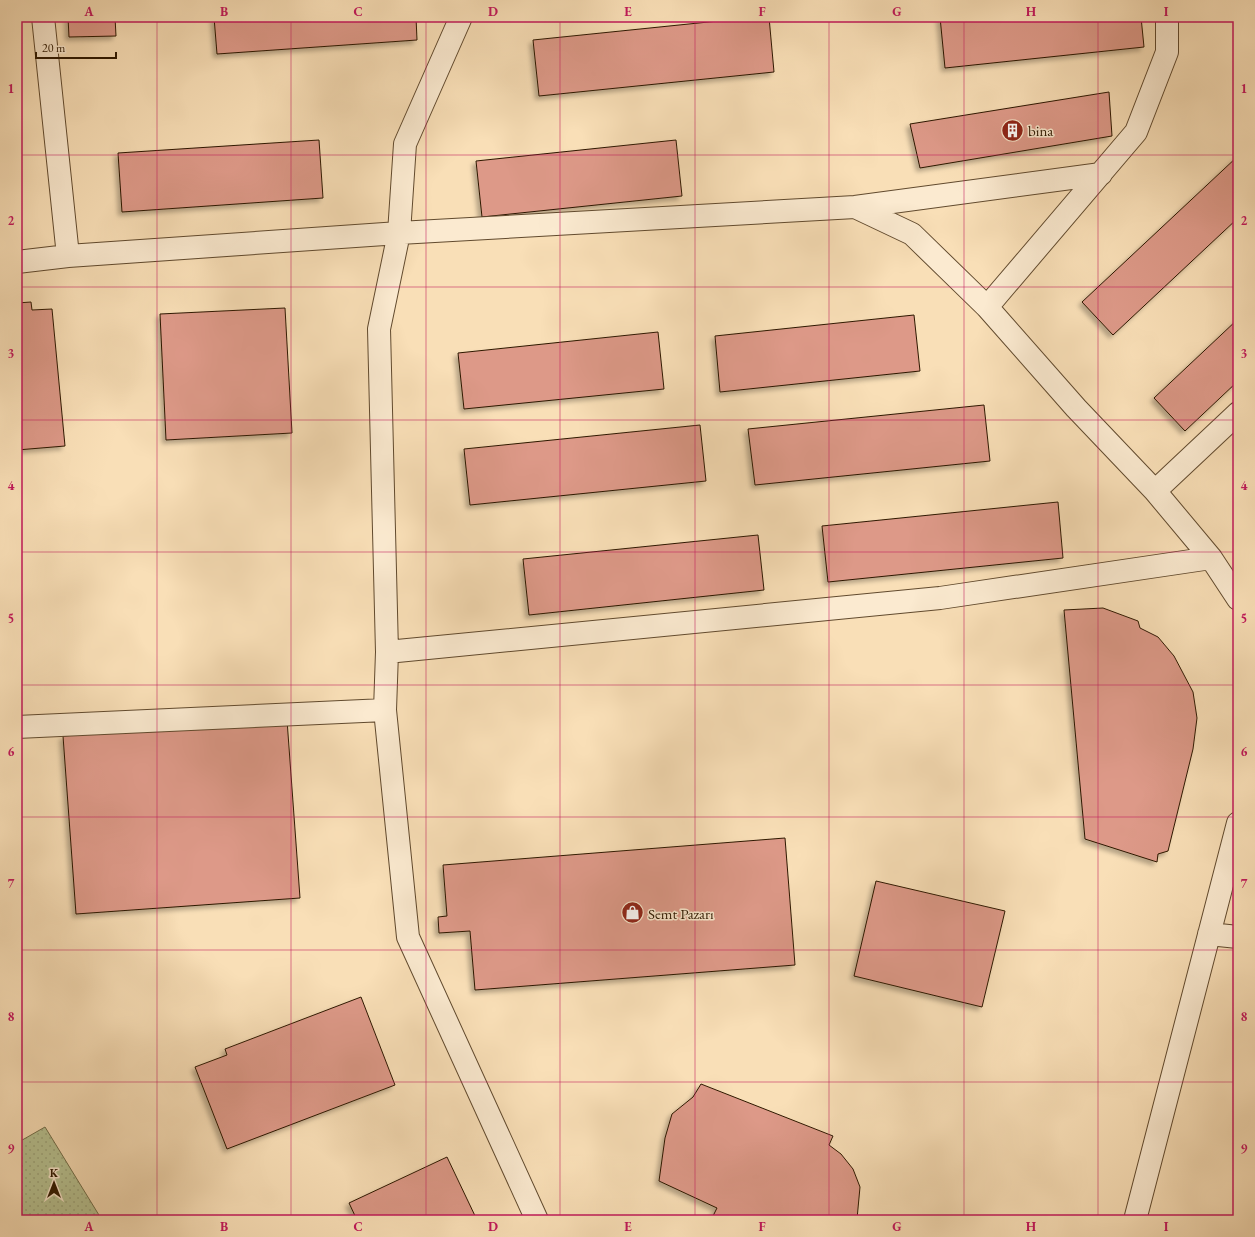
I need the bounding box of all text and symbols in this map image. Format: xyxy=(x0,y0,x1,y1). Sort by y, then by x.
text: A xyxy=(83,3,94,20)
text: B xyxy=(220,3,228,20)
text: C xyxy=(353,3,363,20)
text: D xyxy=(488,3,498,20)
text: E xyxy=(624,3,632,20)
text: F xyxy=(758,3,766,20)
text: G xyxy=(892,3,902,20)
text: H xyxy=(1026,3,1037,20)
text: I xyxy=(1164,3,1169,20)
scale bar xyxy=(36,34,116,60)
text: 20 m xyxy=(42,40,66,56)
text: 1 xyxy=(8,80,15,97)
text: 1 xyxy=(1241,80,1248,97)
building icon: bina xyxy=(999,117,1025,143)
place label: bina xyxy=(1028,121,1053,140)
text: 2 xyxy=(8,212,15,229)
text: 2 xyxy=(1241,212,1248,229)
text: 3 xyxy=(8,345,15,362)
text: 3 xyxy=(1241,345,1248,362)
text: 4 xyxy=(8,477,15,494)
text: 4 xyxy=(1241,477,1248,494)
text: 5 xyxy=(8,610,14,627)
text: 5 xyxy=(1241,610,1247,627)
text: 6 xyxy=(8,743,15,760)
text: 6 xyxy=(1241,743,1248,760)
text: 7 xyxy=(8,875,15,892)
text: 7 xyxy=(1241,875,1248,892)
shop icon: Semt Pazarı xyxy=(620,900,646,926)
place label: Semt Pazarı xyxy=(648,904,714,923)
text: 8 xyxy=(8,1008,15,1025)
text: 8 xyxy=(1241,1008,1248,1025)
text: 9 xyxy=(8,1140,15,1157)
text: 9 xyxy=(1241,1140,1248,1157)
north arrow xyxy=(34,1163,74,1203)
text: K xyxy=(50,1166,59,1180)
text: A xyxy=(83,1218,94,1235)
text: B xyxy=(220,1218,228,1235)
text: C xyxy=(353,1218,363,1235)
text: D xyxy=(488,1218,498,1235)
text: E xyxy=(624,1218,632,1235)
text: F xyxy=(758,1218,766,1235)
text: G xyxy=(892,1218,902,1235)
text: H xyxy=(1026,1218,1037,1235)
text: I xyxy=(1164,1218,1169,1235)

